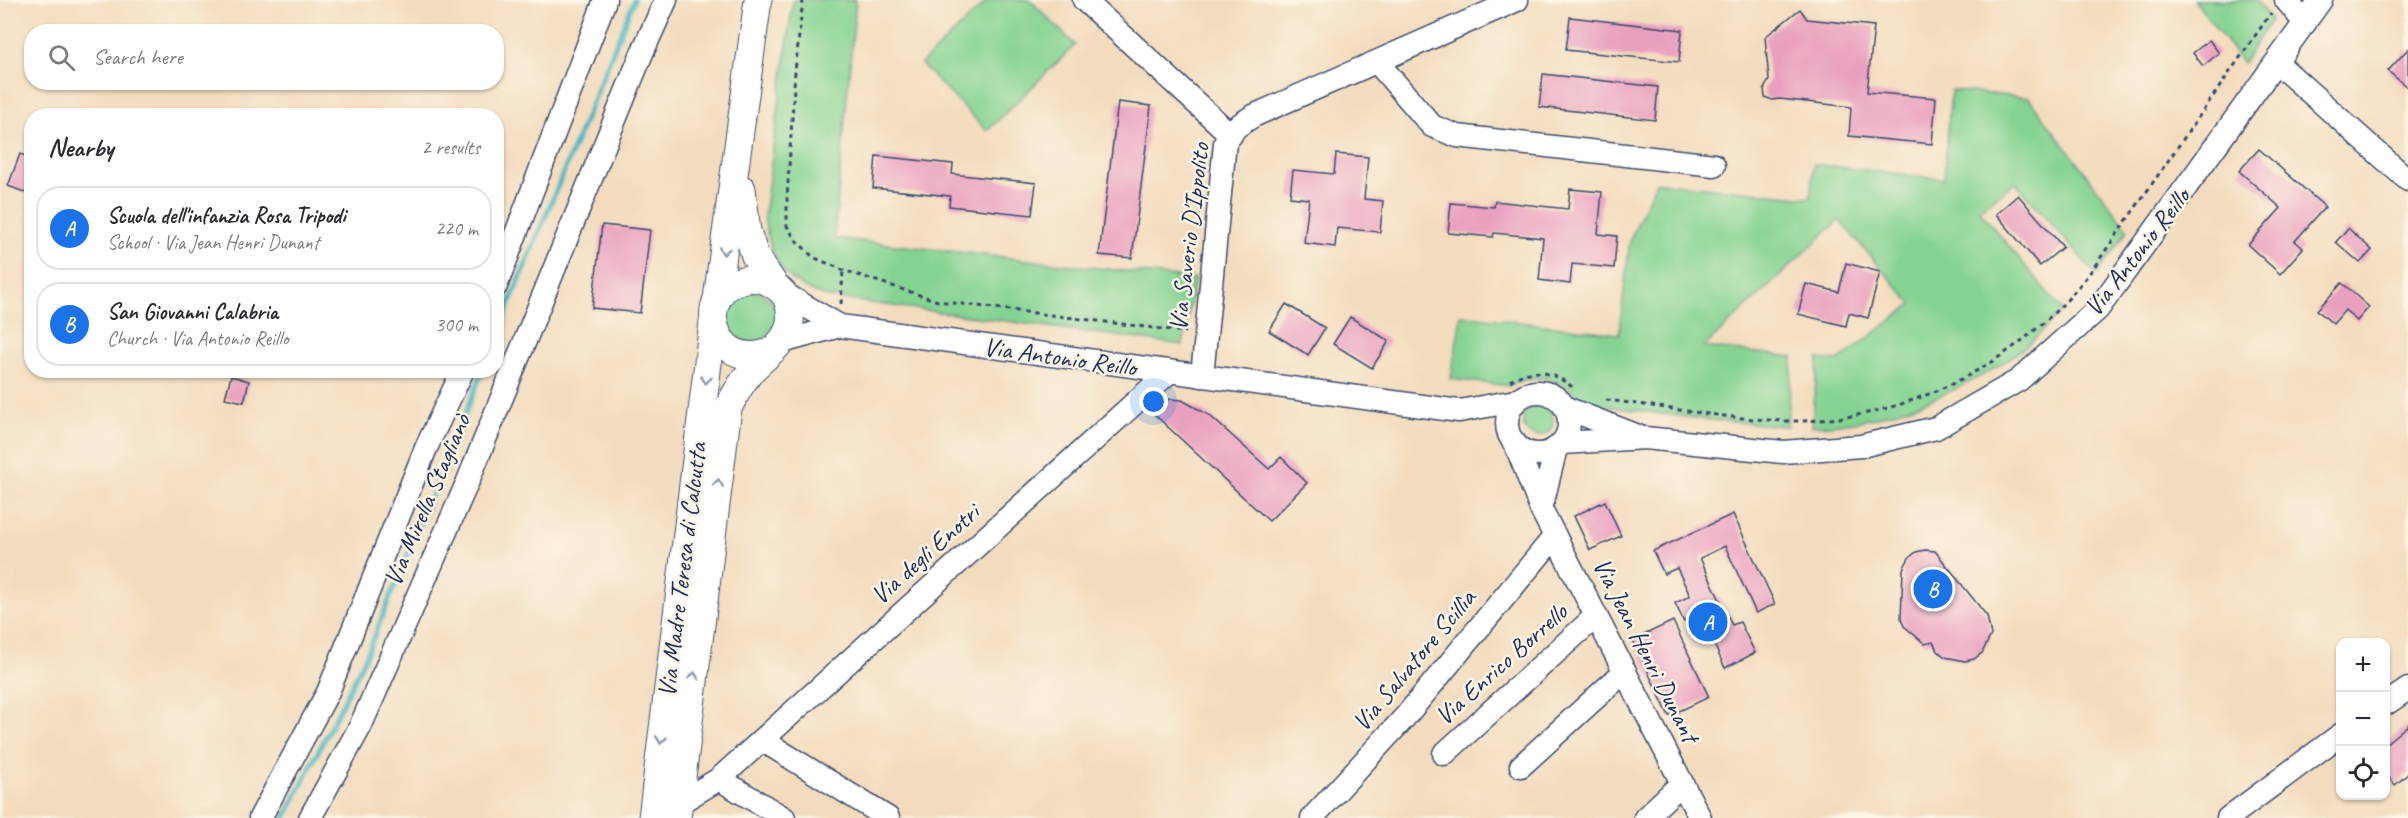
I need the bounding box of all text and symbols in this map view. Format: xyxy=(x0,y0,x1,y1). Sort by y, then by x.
search box xyxy=(24,24,504,90)
icon: search xyxy=(45,41,78,74)
text: Search here xyxy=(93,43,183,71)
text: Nearby xyxy=(48,131,113,164)
text: 2 results xyxy=(421,135,480,160)
street label: Via Saverio D'Ippolito xyxy=(1161,139,1217,333)
street label: Via Antonio Reillo xyxy=(2077,179,2199,323)
text: Scuola dell'infanzia Rosa Tripodi xyxy=(107,202,346,230)
text: A xyxy=(64,216,75,241)
text: 220 m xyxy=(435,216,478,241)
text: School · Via Jean Henri Dunant xyxy=(107,230,319,255)
one-way arrow xyxy=(718,247,730,256)
text: San Giovanni Calabria xyxy=(107,298,278,326)
text: B xyxy=(64,312,75,337)
text: 300 m xyxy=(435,312,478,337)
text: Church · Via Antonio Reillo xyxy=(107,326,289,351)
street label: Via Antonio Reillo xyxy=(982,330,1141,384)
one-way arrow xyxy=(700,375,712,384)
your location xyxy=(1139,387,1168,416)
street label: Via Mirella Staglianò xyxy=(376,407,479,591)
street label: Via Madre Teresa di Calcutta xyxy=(650,439,714,699)
one-way arrow xyxy=(711,478,724,488)
street label: Via degli Enotri xyxy=(864,494,989,612)
street label: Via Jean Henri Dunant xyxy=(1585,552,1708,751)
pin: B xyxy=(1914,566,1952,612)
street label: Via Salvatore Scillìa xyxy=(1345,581,1484,738)
street label: Via Enrico Borrello xyxy=(1428,595,1575,732)
pin: A xyxy=(1688,600,1728,644)
map controls xyxy=(2336,638,2390,800)
button: + xyxy=(2336,638,2390,692)
one-way arrow xyxy=(687,672,700,681)
button: − xyxy=(2336,692,2390,746)
one-way arrow xyxy=(655,735,668,745)
button: locate xyxy=(2336,746,2390,800)

